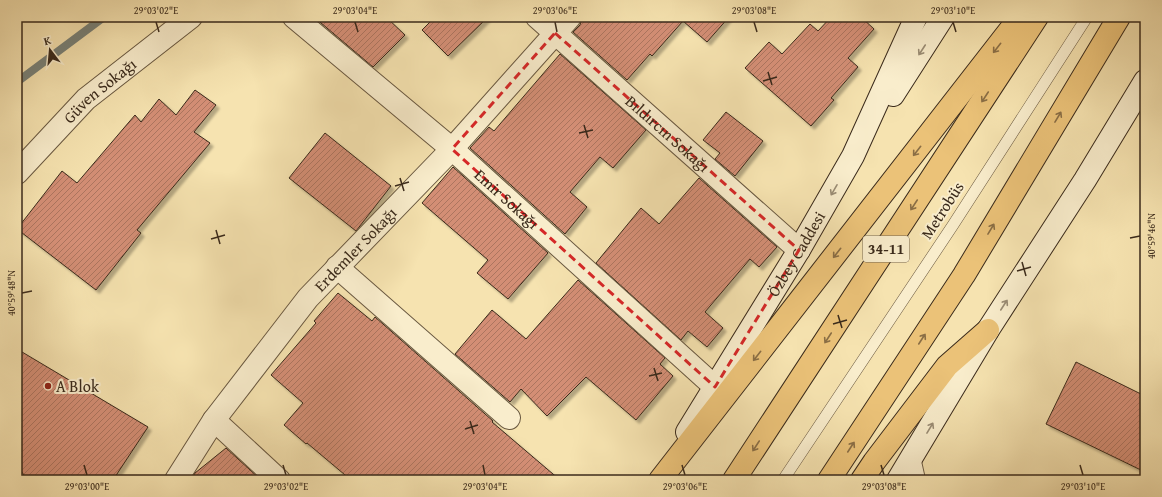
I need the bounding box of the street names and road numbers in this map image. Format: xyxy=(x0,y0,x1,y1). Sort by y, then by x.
street label: Güven Sokağı xyxy=(57,52,142,128)
street label: Bıldırcın Sokağı xyxy=(620,89,716,178)
street label: Emir Sokağı xyxy=(469,163,545,235)
street label: Metrobüs xyxy=(914,177,970,243)
street label: Erdemler Sokağı xyxy=(308,201,402,297)
street label: Özbey Caddesi xyxy=(761,206,831,301)
road number: 34-11 xyxy=(863,236,909,262)

